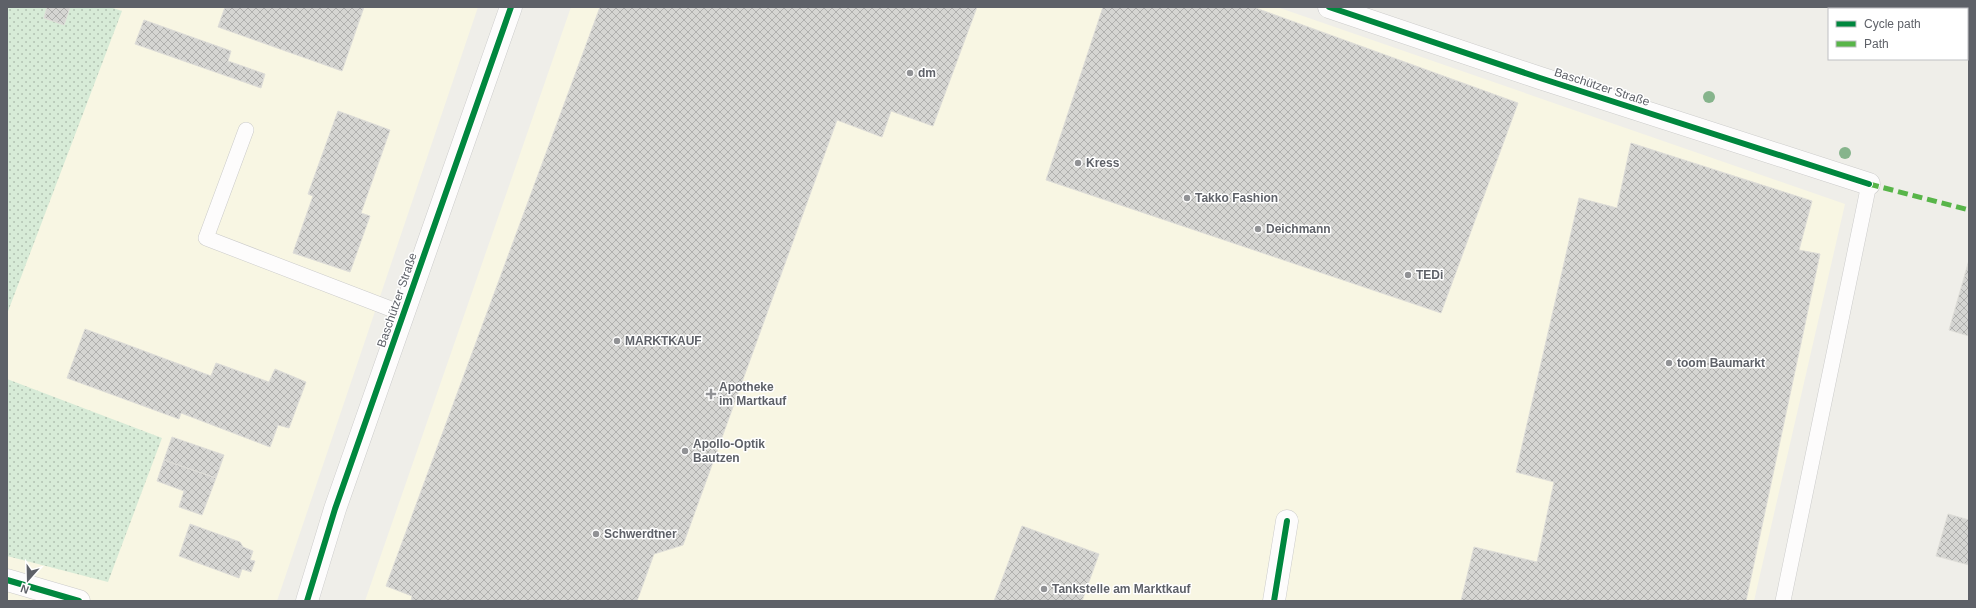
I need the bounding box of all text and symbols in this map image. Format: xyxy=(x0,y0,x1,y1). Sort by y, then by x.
legend xyxy=(1828,8,1968,60)
text: Cycle path xyxy=(1864,17,1921,31)
text: Path xyxy=(1864,37,1889,51)
street label: Baschützer Straße xyxy=(1553,65,1652,109)
place label: dm xyxy=(918,66,936,80)
marker: dm xyxy=(905,68,915,78)
place label: Kress xyxy=(1086,156,1120,170)
marker: Kress xyxy=(1073,158,1083,168)
place label: Takko Fashion xyxy=(1195,191,1278,205)
marker: Takko Fashion xyxy=(1182,193,1192,203)
place label: Deichmann xyxy=(1266,222,1331,236)
marker: Deichmann xyxy=(1253,224,1263,234)
street label: Baschützer Straße xyxy=(374,250,420,349)
place label: TEDi xyxy=(1416,268,1443,282)
marker: TEDi xyxy=(1403,270,1413,280)
place label: MARKTKAUF xyxy=(625,334,702,348)
marker: MARKTKAUF xyxy=(612,336,622,346)
place label: toom Baumarkt xyxy=(1677,356,1765,370)
marker: toom Baumarkt xyxy=(1664,358,1674,368)
place label: Apotheke im Martkauf xyxy=(719,380,787,408)
marker: Apotheke im Martkauf xyxy=(706,389,716,399)
place label: Apollo-Optik Bautzen xyxy=(693,437,765,465)
marker: Apollo-Optik Bautzen xyxy=(680,446,690,456)
place label: Schwerdtner xyxy=(604,527,677,541)
marker: Schwerdtner xyxy=(591,529,601,539)
north arrow xyxy=(8,560,48,600)
text: N xyxy=(19,582,30,596)
place label: Tankstelle am Marktkauf xyxy=(1052,582,1192,596)
marker: Tankstelle am Marktkauf xyxy=(1039,584,1049,594)

